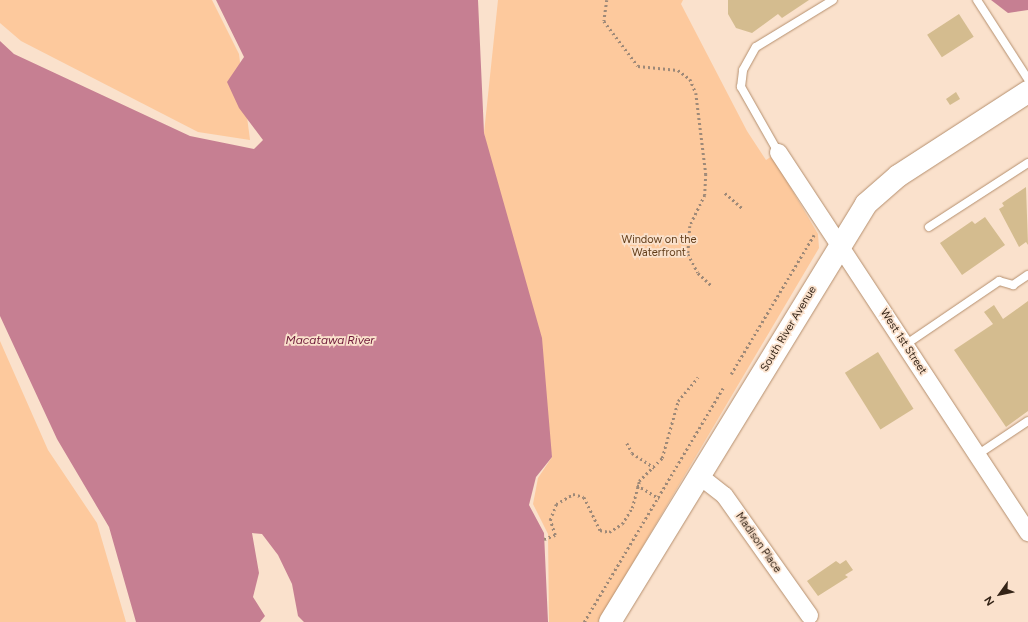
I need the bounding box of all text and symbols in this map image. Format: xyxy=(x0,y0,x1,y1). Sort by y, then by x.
park label: Window on the Waterfront xyxy=(622,234,696,260)
street label: South River Avenue xyxy=(758,284,820,374)
street label: West 1st Street xyxy=(877,307,929,377)
water label: Macatawa River xyxy=(286,334,374,348)
street label: Madison Place xyxy=(732,510,784,576)
north arrow xyxy=(980,574,1020,614)
text: N xyxy=(982,594,997,608)

